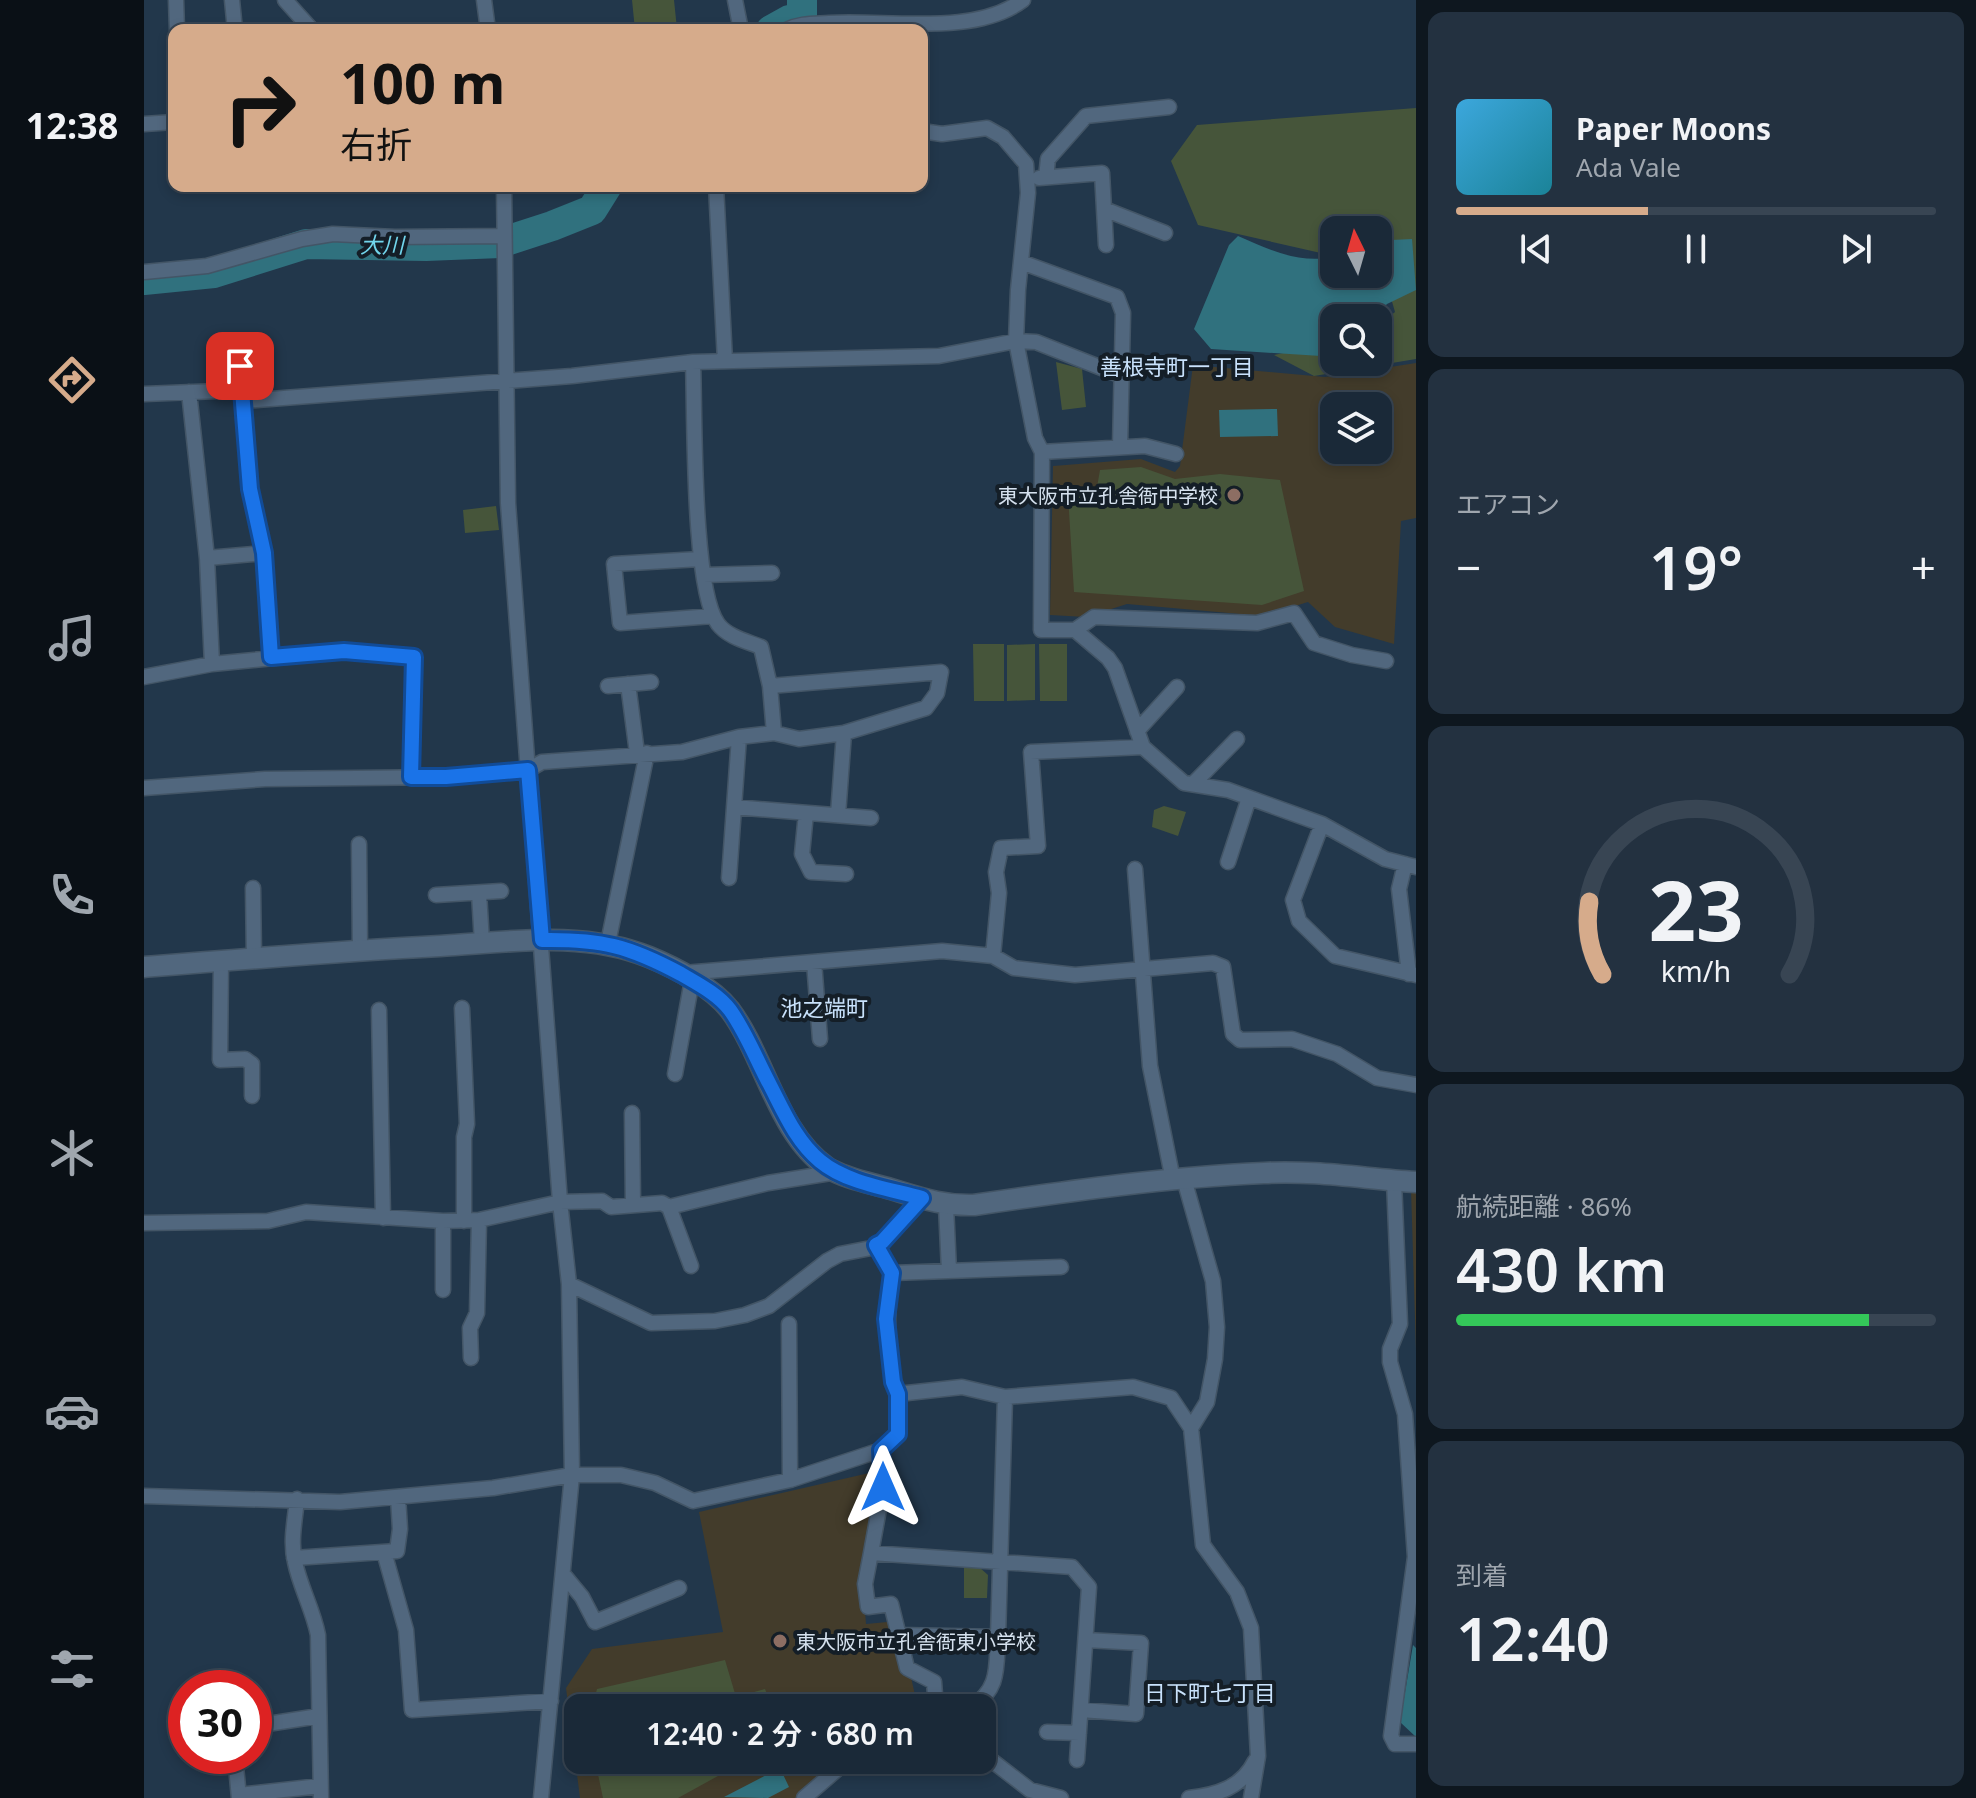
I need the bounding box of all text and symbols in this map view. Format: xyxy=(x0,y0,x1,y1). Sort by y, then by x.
text: 100 m xyxy=(340,44,505,120)
icon: right xyxy=(208,56,312,160)
text: 12:38 xyxy=(26,101,118,150)
text: Paper Moons xyxy=(1576,108,1771,149)
text: 右折 xyxy=(340,120,412,169)
text: Ada Vale xyxy=(1576,149,1681,185)
north arrow xyxy=(1320,216,1392,288)
map controls xyxy=(1320,216,1392,464)
icon: previous xyxy=(1514,227,1558,271)
icon: pause xyxy=(1674,227,1718,271)
icon: next xyxy=(1834,227,1878,271)
water label: 大川 xyxy=(360,229,406,259)
button: search xyxy=(1320,304,1392,376)
pin xyxy=(206,332,274,400)
icon: arrive xyxy=(218,344,262,388)
district label: 善根寺町一丁目 xyxy=(1100,351,1254,381)
icon: directions xyxy=(44,352,100,408)
button: layers xyxy=(1320,392,1392,464)
place label: 東大阪市立孔舎衙中学校 xyxy=(998,482,1218,509)
marker: 東大阪市立孔舎衙中学校 xyxy=(1225,486,1243,504)
text: エアコン xyxy=(1456,486,1560,522)
text: 19° xyxy=(1649,526,1743,608)
text: − xyxy=(1456,537,1481,597)
text: + xyxy=(1911,537,1936,597)
icon: music xyxy=(44,610,100,666)
text: 23 xyxy=(1648,852,1744,965)
icon: phone xyxy=(44,867,100,923)
text: km/h xyxy=(1661,951,1731,990)
district label: 池之端町 xyxy=(780,992,868,1022)
icon: climate xyxy=(44,1125,100,1181)
text: 航続距離 · 86% xyxy=(1456,1188,1632,1224)
text: 430 km xyxy=(1456,1228,1667,1310)
icon: car xyxy=(44,1383,100,1439)
position arrow xyxy=(841,1445,925,1529)
text: 到着 xyxy=(1456,1557,1508,1593)
text: 12:40 xyxy=(1456,1597,1610,1679)
place label: 東大阪市立孔舎衙東小学校 xyxy=(796,1628,1036,1655)
marker: 東大阪市立孔舎衙東小学校 xyxy=(771,1632,789,1650)
icon: filters xyxy=(44,1641,100,1697)
speed limit sign: 30 xyxy=(168,1670,272,1774)
district label: 日下町七丁目 xyxy=(1144,1677,1276,1707)
text: 12:40 · 2 分 · 680 m xyxy=(646,1713,914,1754)

